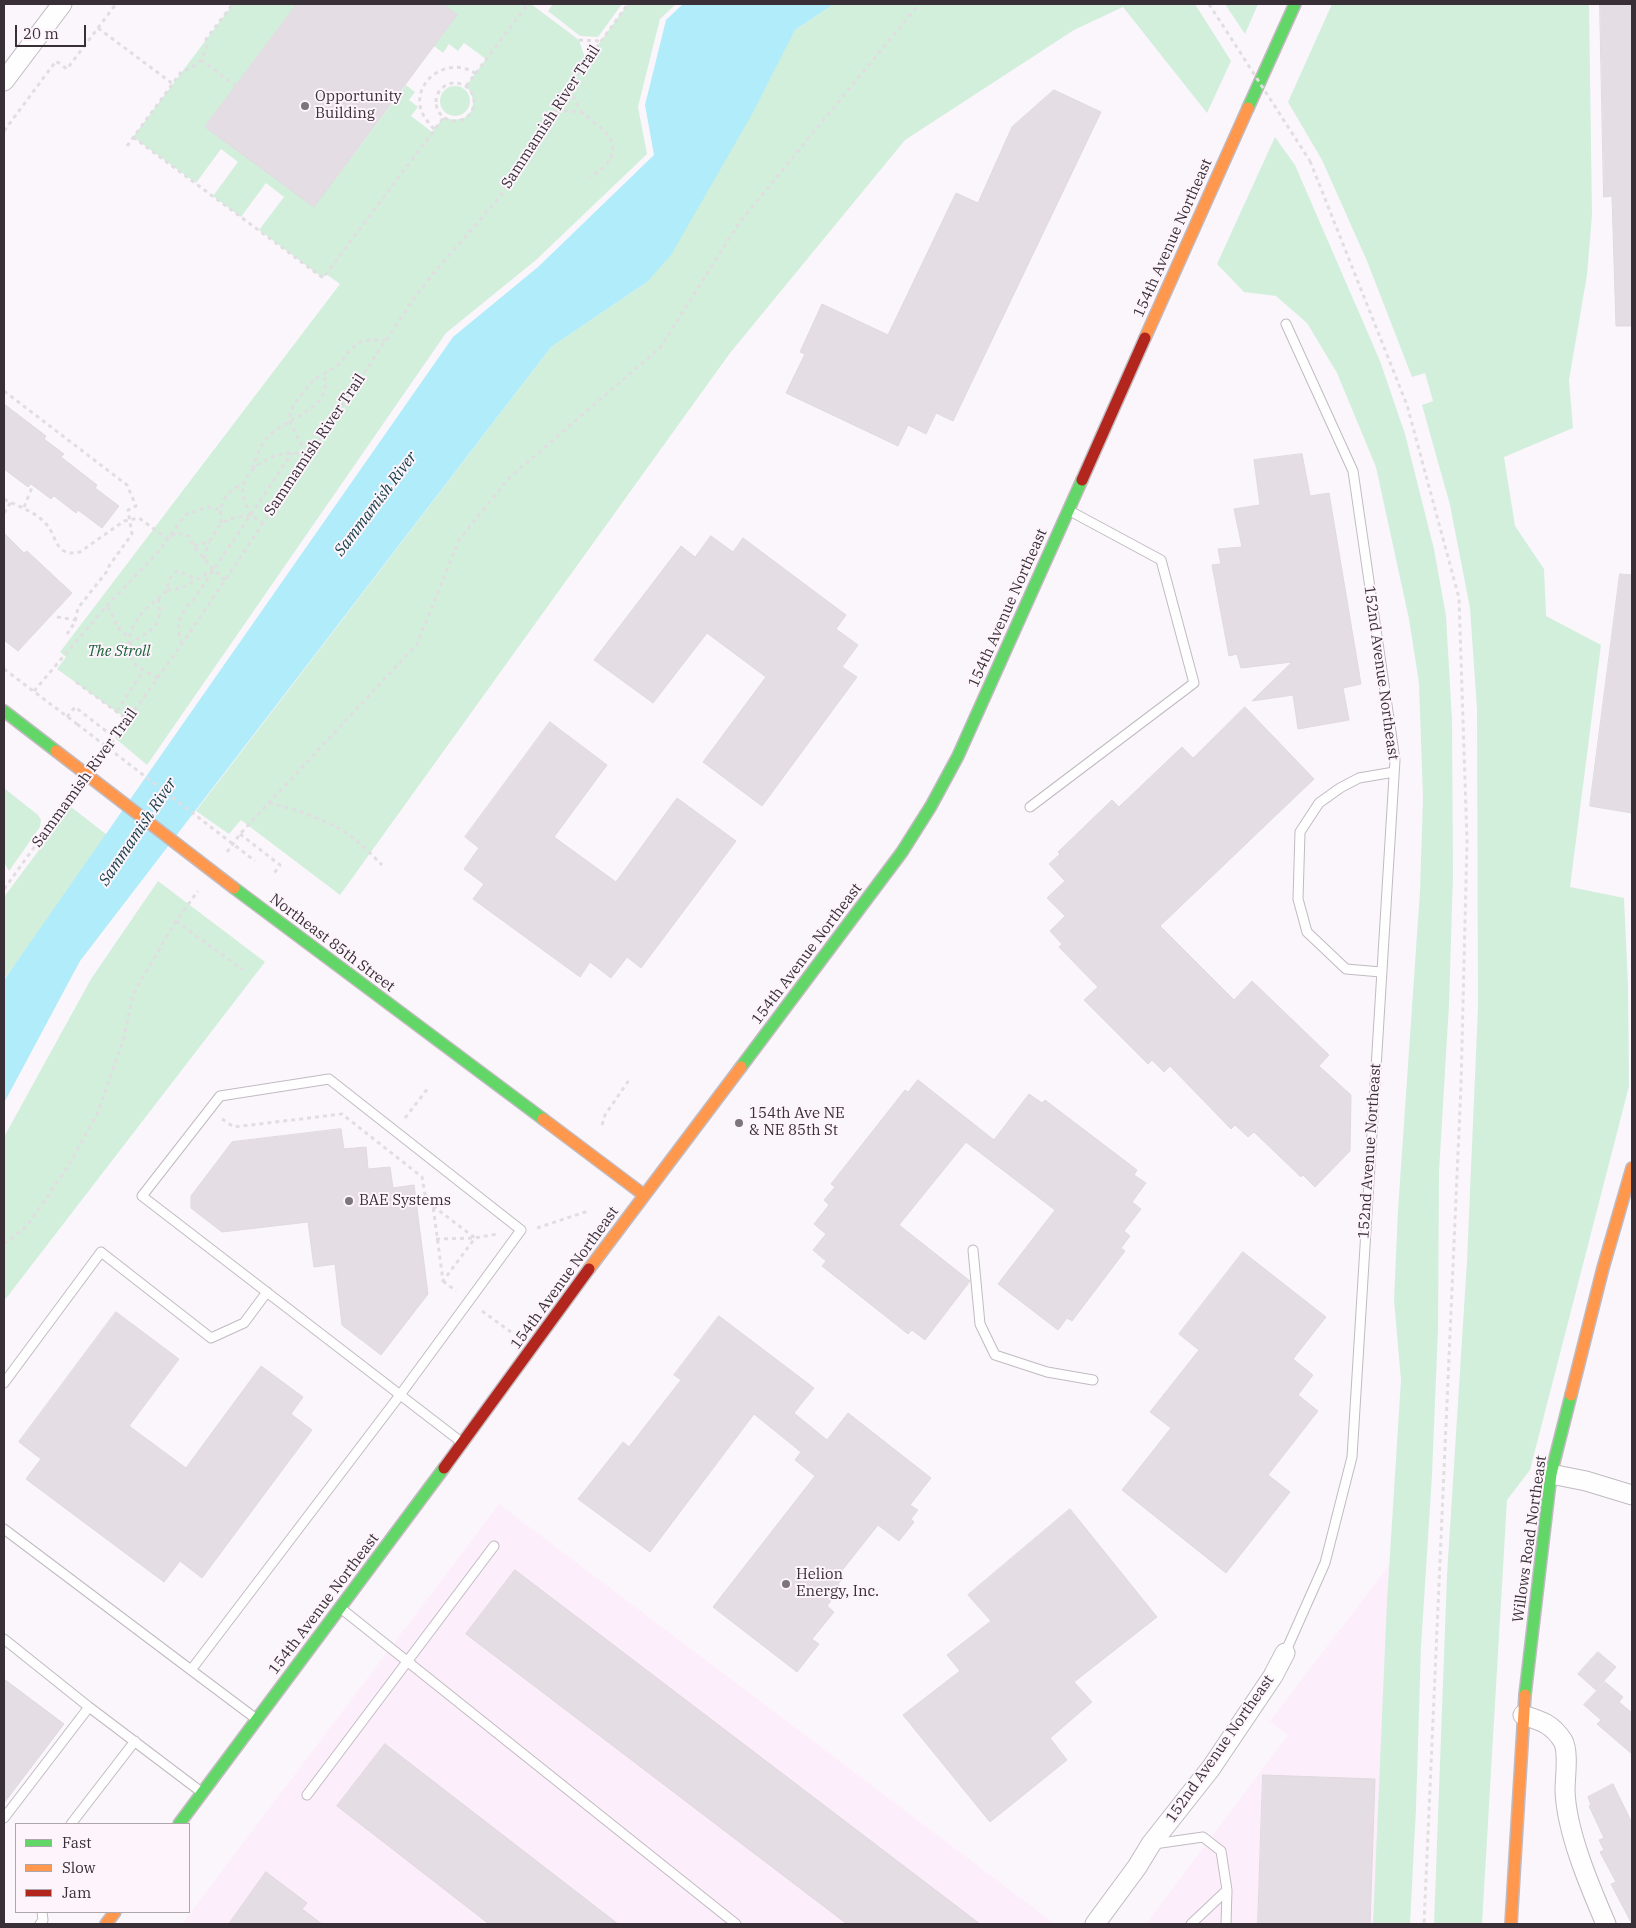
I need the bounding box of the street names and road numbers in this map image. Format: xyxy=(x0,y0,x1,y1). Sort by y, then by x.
street label: Sammamish River Trail xyxy=(498,42,604,192)
street label: 154th Avenue Northeast xyxy=(1130,156,1216,320)
street label: Sammamish River Trail xyxy=(261,371,369,519)
street label: 154th Avenue Northeast xyxy=(965,526,1051,690)
street label: 152nd Avenue Northeast xyxy=(1360,585,1402,761)
street label: Sammamish River Trail xyxy=(29,705,141,851)
street label: 154th Avenue Northeast xyxy=(748,880,866,1028)
street label: Northeast 85th Street xyxy=(266,890,398,996)
street label: 152nd Avenue Northeast xyxy=(1355,1063,1385,1239)
street label: 154th Avenue Northeast xyxy=(507,1203,623,1353)
street label: Willows Road Northeast xyxy=(1509,1454,1551,1624)
street label: 154th Avenue Northeast xyxy=(265,1530,383,1678)
street label: 152nd Avenue Northeast xyxy=(1162,1672,1278,1826)

